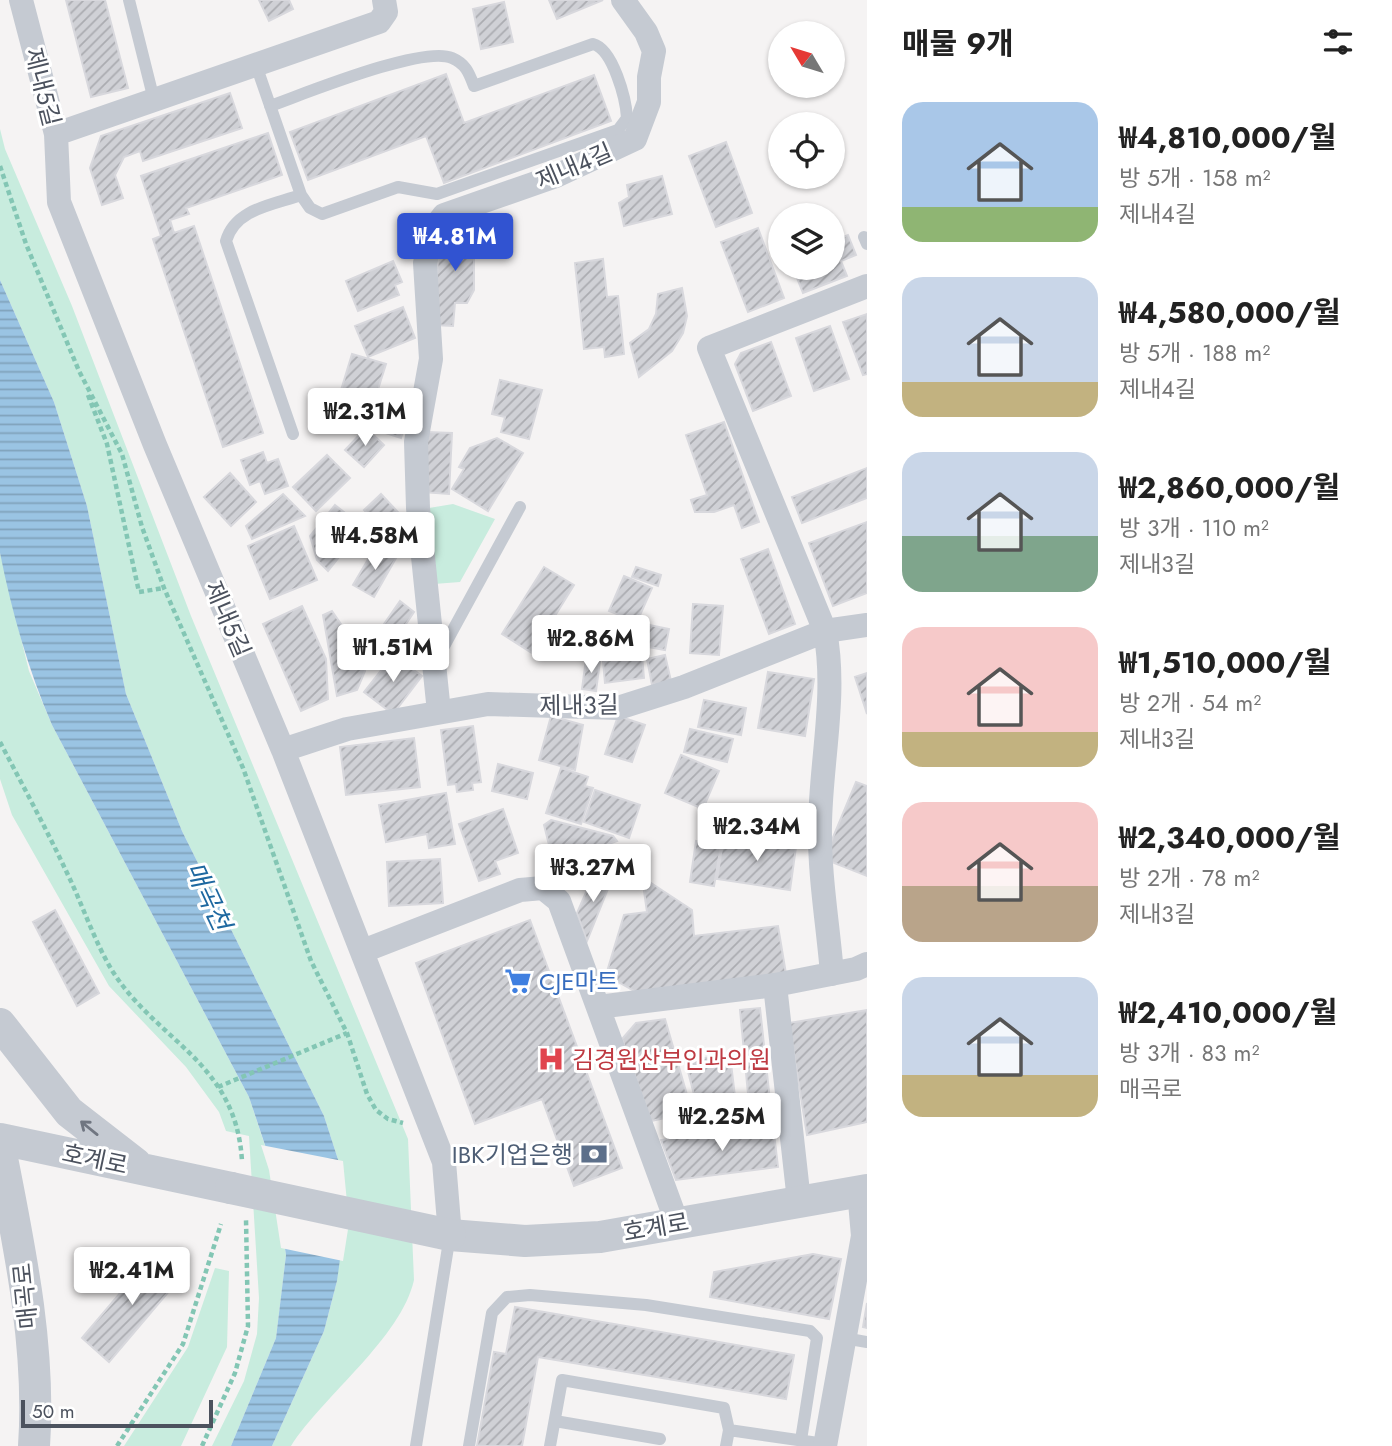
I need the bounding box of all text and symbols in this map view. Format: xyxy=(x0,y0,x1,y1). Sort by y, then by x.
north arrow xyxy=(768,21,845,98)
map controls xyxy=(768,21,845,280)
text: 매물 9개 xyxy=(902,22,1014,65)
icon: filters xyxy=(1319,23,1357,61)
street label: 제내5길 xyxy=(16,44,70,130)
button: locate xyxy=(768,112,845,189)
text: ₩4,810,000/월 xyxy=(1119,116,1336,159)
icon: home xyxy=(958,130,1042,214)
street label: 제내4길 xyxy=(530,134,618,198)
text: 방 5개 · 158 m² xyxy=(1119,161,1271,195)
text: 제내4길 xyxy=(1119,197,1196,231)
button: layers xyxy=(768,203,845,280)
pin: ₩4.81M xyxy=(398,214,512,273)
text: ₩4.81M xyxy=(413,219,497,253)
text: ₩4,580,000/월 xyxy=(1119,291,1341,334)
icon: home xyxy=(958,305,1042,389)
text: 방 5개 · 188 m² xyxy=(1119,336,1270,370)
text: 제내4길 xyxy=(1119,372,1196,406)
pin: ₩2.31M xyxy=(308,388,422,448)
text: ₩2.31M xyxy=(324,394,406,428)
text: ₩2,860,000/월 xyxy=(1119,466,1340,509)
icon: home xyxy=(958,480,1042,564)
text: 방 3개 · 110 m² xyxy=(1119,511,1269,545)
pin: ₩4.58M xyxy=(318,512,432,572)
text: ₩4.58M xyxy=(332,518,418,552)
text: 제내3길 xyxy=(1119,547,1195,581)
street label: 제내5길 xyxy=(196,575,260,663)
pin: ₩2.86M xyxy=(534,616,648,675)
text: ₩2.86M xyxy=(548,621,634,655)
pin: ₩1.51M xyxy=(336,624,450,684)
text: ₩1.51M xyxy=(353,630,433,664)
text: ₩1,510,000/월 xyxy=(1119,641,1331,684)
icon: home xyxy=(958,655,1042,739)
text: 방 2개 · 54 m² xyxy=(1119,686,1261,720)
street label: 제내3길 xyxy=(539,687,619,723)
text: 제내3길 xyxy=(1119,722,1195,756)
pin: ₩2.34M xyxy=(700,804,814,863)
text: ₩2.34M xyxy=(714,809,800,843)
text: ₩2,340,000/월 xyxy=(1119,816,1341,859)
icon: home xyxy=(958,830,1042,914)
pin: ₩3.27M xyxy=(536,844,650,904)
text: ₩3.27M xyxy=(551,850,635,884)
water label: 매곡천 xyxy=(176,855,242,939)
text: 방 2개 · 78 m² xyxy=(1119,861,1259,895)
text: 제내3길 xyxy=(1119,897,1195,931)
place label: CJE마트 xyxy=(539,964,619,999)
supermarket icon: CJE마트 xyxy=(503,966,533,996)
text: ₩2,410,000/월 xyxy=(1119,991,1337,1034)
icon: home xyxy=(958,1005,1042,1089)
text: 방 3개 · 83 m² xyxy=(1119,1036,1259,1070)
place label: 김경원산부인과의원 xyxy=(572,1042,771,1077)
hospital icon: 김경원산부인과의원 xyxy=(536,1044,566,1074)
text: 매곡로 xyxy=(1119,1072,1182,1106)
pin: ₩2.25M xyxy=(665,1094,779,1153)
text: ₩2.25M xyxy=(679,1099,765,1133)
one-way arrow xyxy=(80,1120,99,1135)
street label: 호계로 xyxy=(59,1135,131,1183)
place label: IBK기업은행 xyxy=(452,1137,573,1172)
bank icon: IBK기업은행 xyxy=(579,1139,609,1169)
street label: 호계로 xyxy=(620,1204,692,1250)
pin: ₩2.41M xyxy=(75,1248,189,1307)
text: ₩2.41M xyxy=(90,1253,174,1287)
street label: 매곡로 xyxy=(4,1261,46,1331)
scale bar xyxy=(21,1397,214,1429)
text: 50 m xyxy=(32,1398,75,1425)

